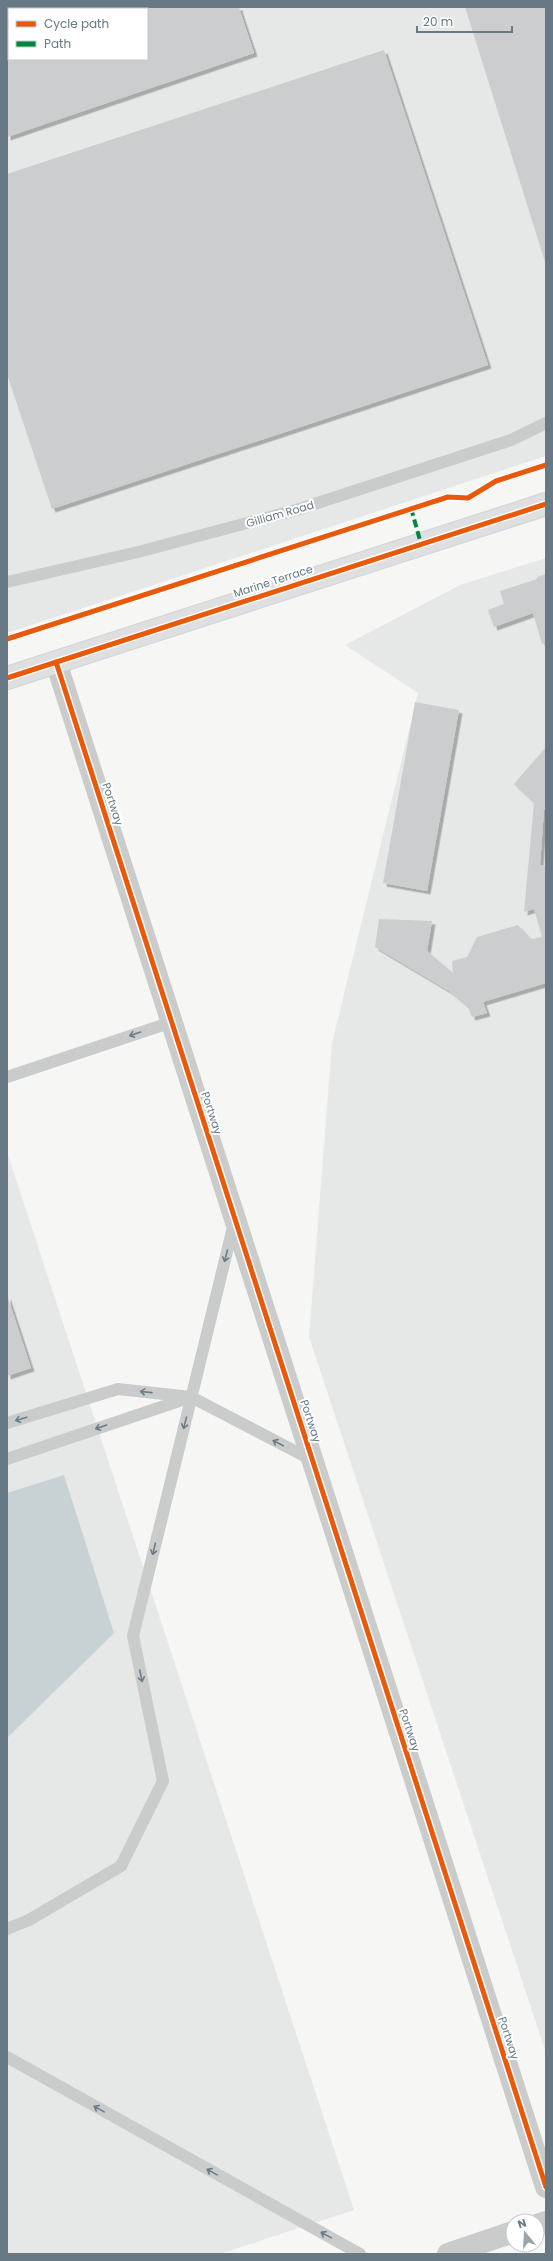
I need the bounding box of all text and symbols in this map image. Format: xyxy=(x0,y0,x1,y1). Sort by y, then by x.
legend xyxy=(8,8,148,60)
scale bar xyxy=(417,8,512,34)
text: 20 m xyxy=(423,13,453,30)
text: Cycle path xyxy=(44,15,109,32)
text: Path xyxy=(44,35,71,52)
street label: Gilliam Road xyxy=(244,497,316,531)
street label: Marine Terrace xyxy=(231,561,315,601)
street label: Portway xyxy=(99,781,128,828)
one-way arrow xyxy=(129,1031,142,1038)
street label: Portway xyxy=(198,1090,227,1137)
one-way arrow xyxy=(221,1249,229,1262)
one-way arrow xyxy=(140,1388,153,1396)
street label: Portway xyxy=(297,1398,326,1445)
one-way arrow xyxy=(14,1416,27,1423)
one-way arrow xyxy=(181,1416,188,1429)
one-way arrow xyxy=(96,1424,108,1432)
one-way arrow xyxy=(273,1438,285,1446)
one-way arrow xyxy=(150,1543,157,1556)
one-way arrow xyxy=(138,1669,146,1682)
street label: Portway xyxy=(396,1707,425,1754)
street label: Portway xyxy=(495,2015,524,2062)
one-way arrow xyxy=(93,2104,105,2112)
one-way arrow xyxy=(207,2167,219,2175)
north arrow xyxy=(505,2213,545,2253)
text: N xyxy=(515,2215,528,2232)
one-way arrow xyxy=(320,2231,332,2238)

